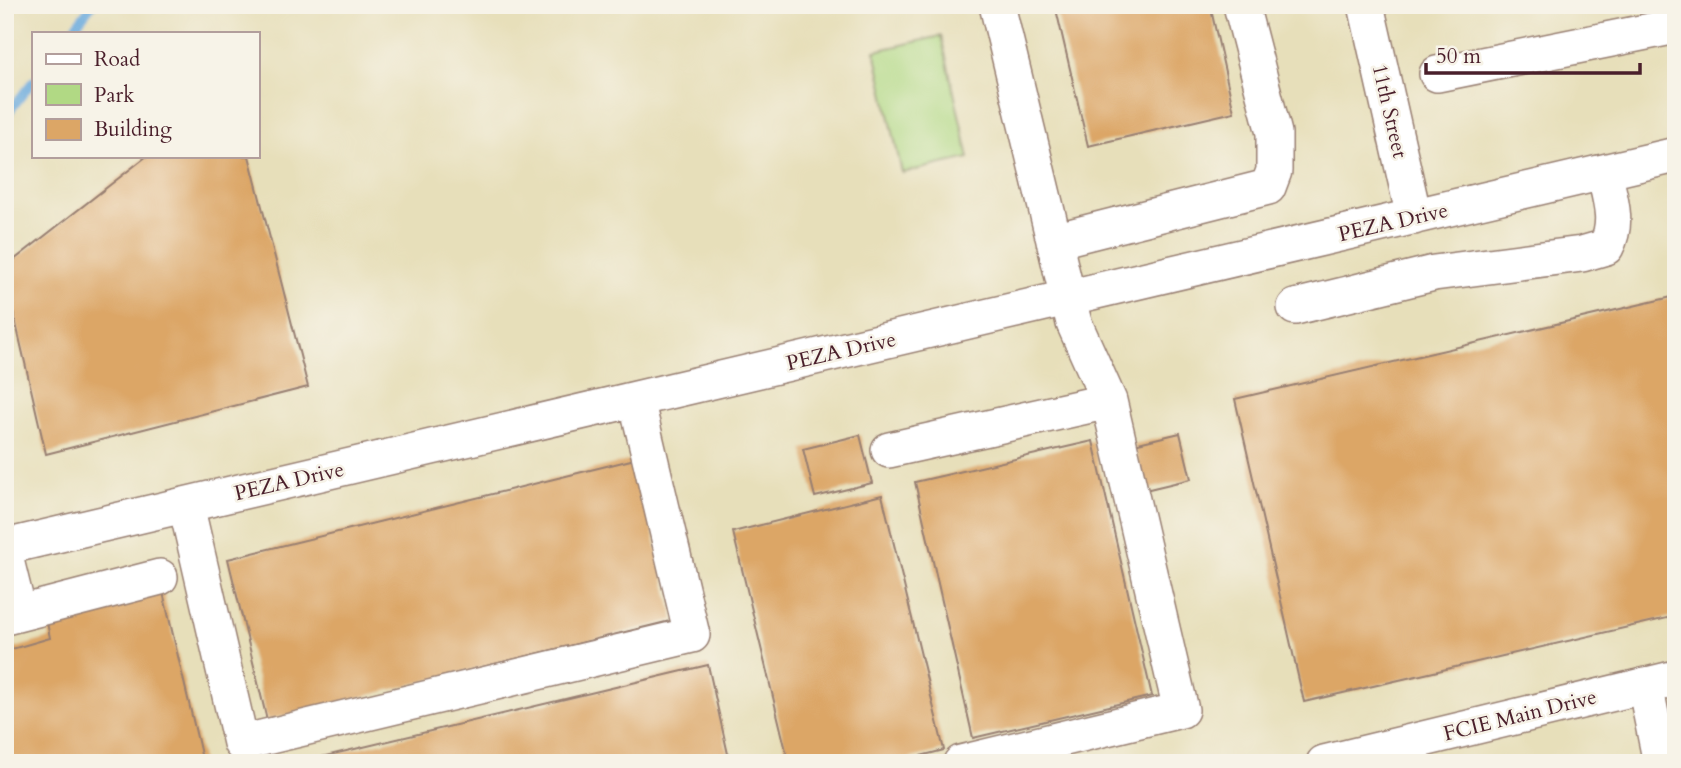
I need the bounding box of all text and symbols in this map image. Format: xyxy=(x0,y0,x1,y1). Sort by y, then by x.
legend xyxy=(32,32,259,158)
scale bar xyxy=(1426,32,1639,76)
text: 50 m xyxy=(1436,42,1481,71)
text: Road xyxy=(94,45,140,74)
street label: 11th Street xyxy=(1365,61,1415,161)
text: Park xyxy=(94,81,135,110)
text: Building xyxy=(94,115,172,144)
street label: PEZA Drive xyxy=(1335,196,1451,249)
street label: PEZA Drive xyxy=(783,325,899,378)
street label: PEZA Drive xyxy=(231,455,347,508)
street label: FCIE Main Drive xyxy=(1440,682,1600,749)

